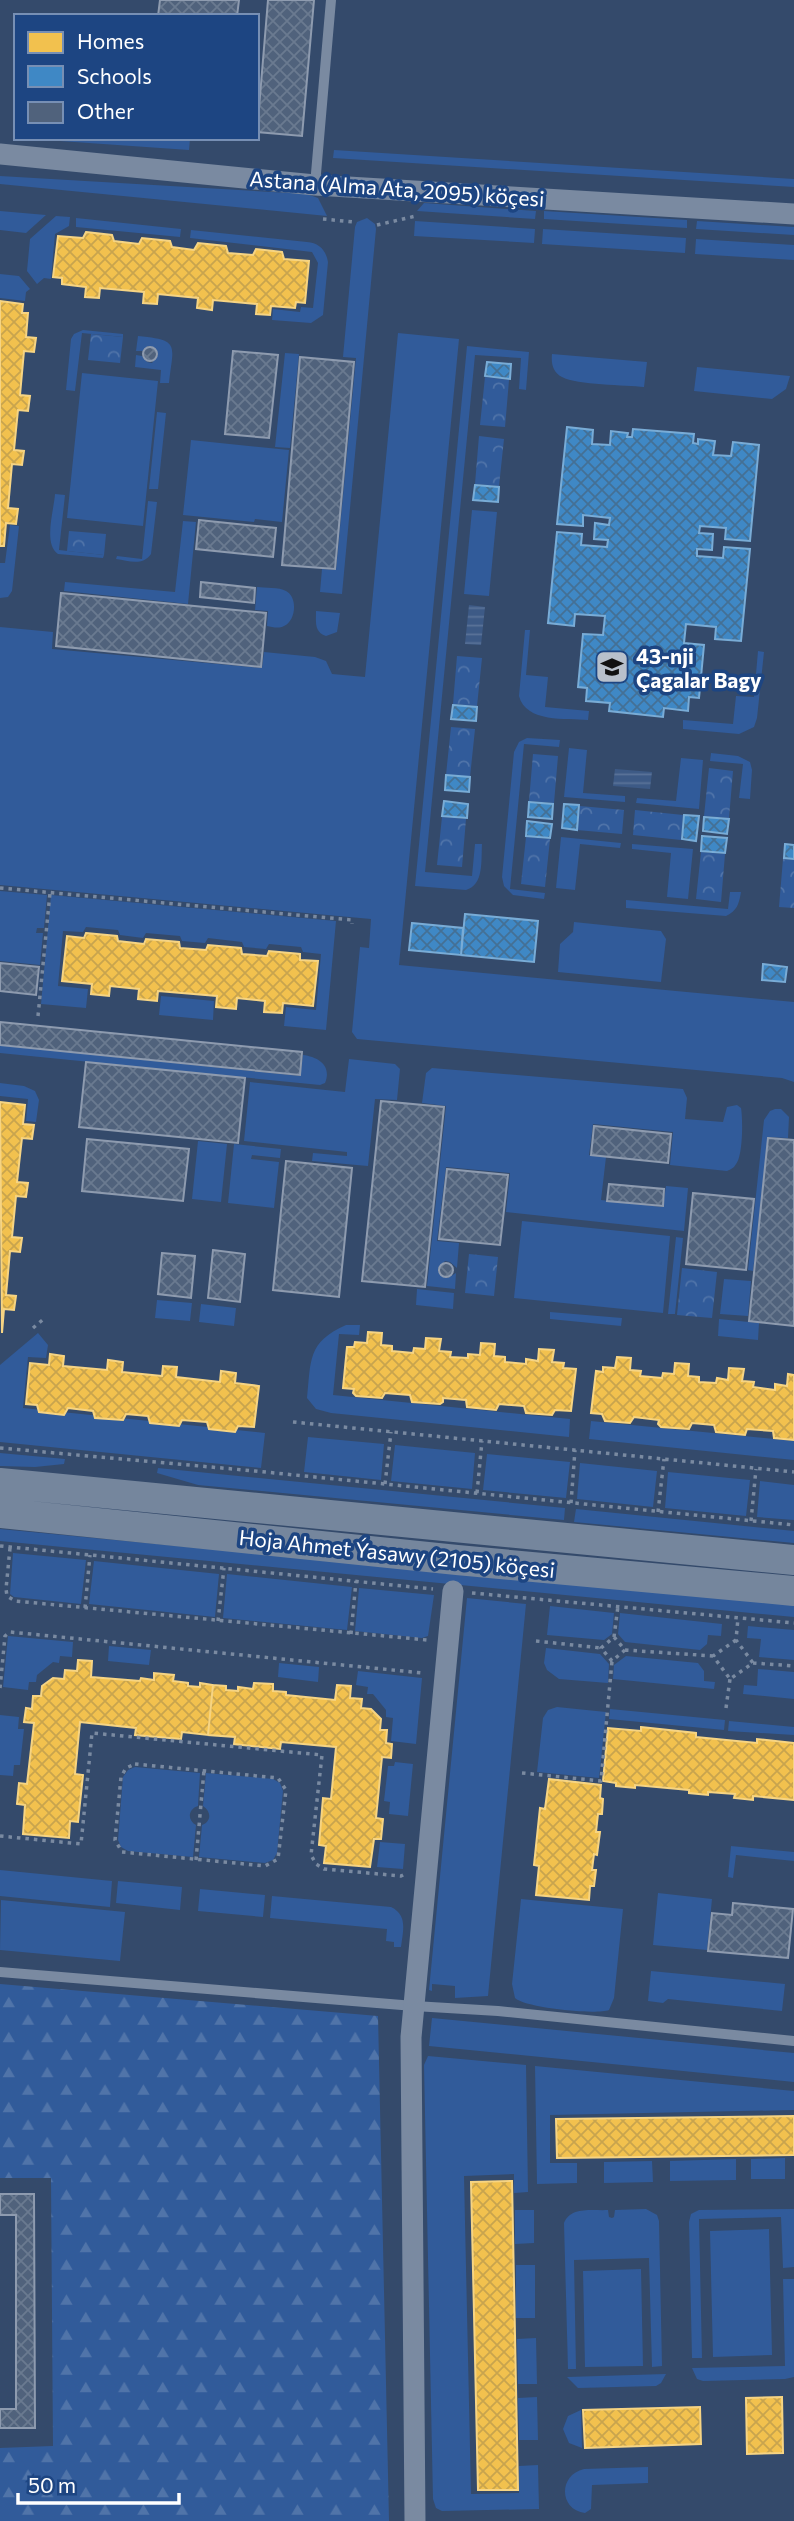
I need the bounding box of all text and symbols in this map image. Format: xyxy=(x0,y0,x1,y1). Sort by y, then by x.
legend xyxy=(14,14,259,140)
text: Homes xyxy=(77,28,144,53)
text: Schools xyxy=(77,63,152,88)
text: Other xyxy=(77,98,134,123)
street label: Astana (Alma Ata, 2095) köçesi xyxy=(249,165,545,211)
place label: 43-nji Çagalar Bagy xyxy=(636,643,762,692)
school or university icon: 43-nji Çagalar Bagy xyxy=(593,648,631,686)
street label: Hoja Ahmet Ýasawy (2105) köçesi xyxy=(238,1524,556,1582)
scale bar xyxy=(18,2462,178,2506)
text: 50 m xyxy=(28,2472,76,2497)

